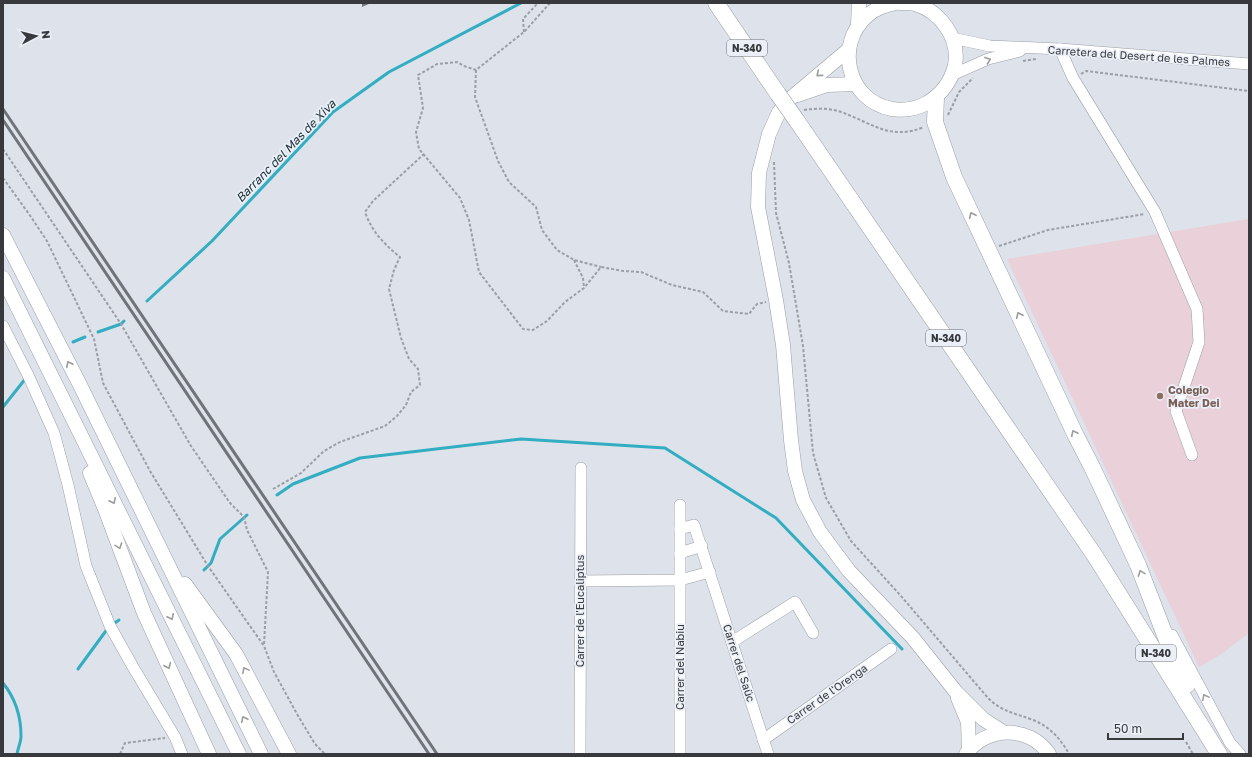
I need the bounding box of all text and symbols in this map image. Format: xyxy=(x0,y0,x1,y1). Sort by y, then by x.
north arrow xyxy=(16,16,56,56)
text: N xyxy=(39,30,53,40)
road number: N-340 xyxy=(727,40,767,56)
street label: Carretera del Desert de les Palmes xyxy=(1047,43,1231,68)
one-way arrow xyxy=(984,56,991,64)
one-way arrow xyxy=(817,69,824,76)
water label: Barranc del Mas de Xiva xyxy=(233,95,339,205)
one-way arrow xyxy=(969,211,977,219)
one-way arrow xyxy=(1016,312,1024,320)
road number: N-340 xyxy=(926,330,966,346)
one-way arrow xyxy=(66,360,74,368)
place label: Colegio Mater Dei xyxy=(1168,383,1219,409)
marker: Colegio Mater Dei xyxy=(1155,391,1165,401)
one-way arrow xyxy=(1071,430,1079,437)
one-way arrow xyxy=(109,497,116,504)
one-way arrow xyxy=(114,542,123,549)
street label: Carrer de l'Eucaliptus xyxy=(573,555,586,667)
one-way arrow xyxy=(1137,569,1145,576)
one-way arrow xyxy=(166,613,174,621)
street label: Carrer del Saüc xyxy=(721,622,758,703)
street label: Carrer del Nabiu xyxy=(673,624,686,710)
road number: N-340 xyxy=(1136,645,1176,661)
street label: Carrer de l'Orenga xyxy=(784,661,870,726)
one-way arrow xyxy=(163,662,171,670)
one-way arrow xyxy=(242,667,249,674)
one-way arrow xyxy=(1202,694,1210,702)
scale bar xyxy=(1108,715,1183,741)
one-way arrow xyxy=(241,716,248,723)
text: 50 m xyxy=(1114,721,1142,736)

